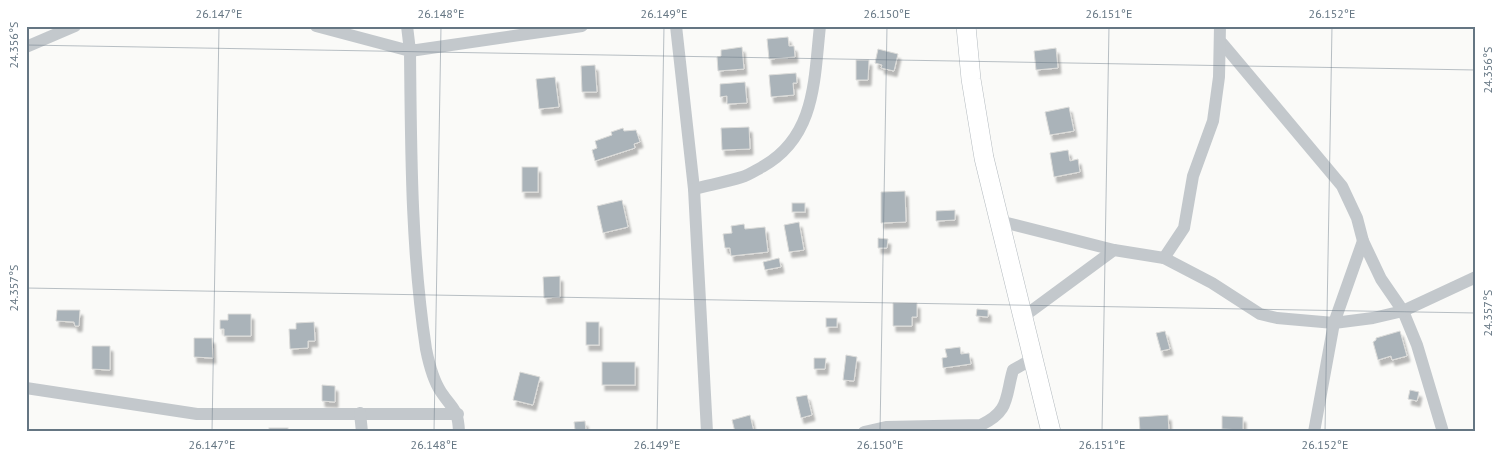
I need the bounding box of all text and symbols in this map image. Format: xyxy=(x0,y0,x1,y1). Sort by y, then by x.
text: 26.147°E xyxy=(196,6,242,21)
text: 26.148°E xyxy=(418,6,464,21)
text: 26.149°E xyxy=(641,6,687,21)
text: 26.150°E xyxy=(864,6,910,21)
text: 26.151°E xyxy=(1086,6,1132,21)
text: 26.152°E xyxy=(1309,6,1355,21)
text: 24.356°S xyxy=(6,22,21,68)
text: 24.356°S xyxy=(1480,47,1495,93)
text: 24.357°S xyxy=(6,265,21,311)
text: 24.357°S xyxy=(1480,290,1495,336)
text: 26.147°E xyxy=(189,437,235,452)
text: 26.148°E xyxy=(411,437,457,452)
text: 26.149°E xyxy=(634,437,680,452)
text: 26.150°E xyxy=(857,437,903,452)
text: 26.151°E xyxy=(1079,437,1125,452)
text: 26.152°E xyxy=(1302,437,1348,452)

